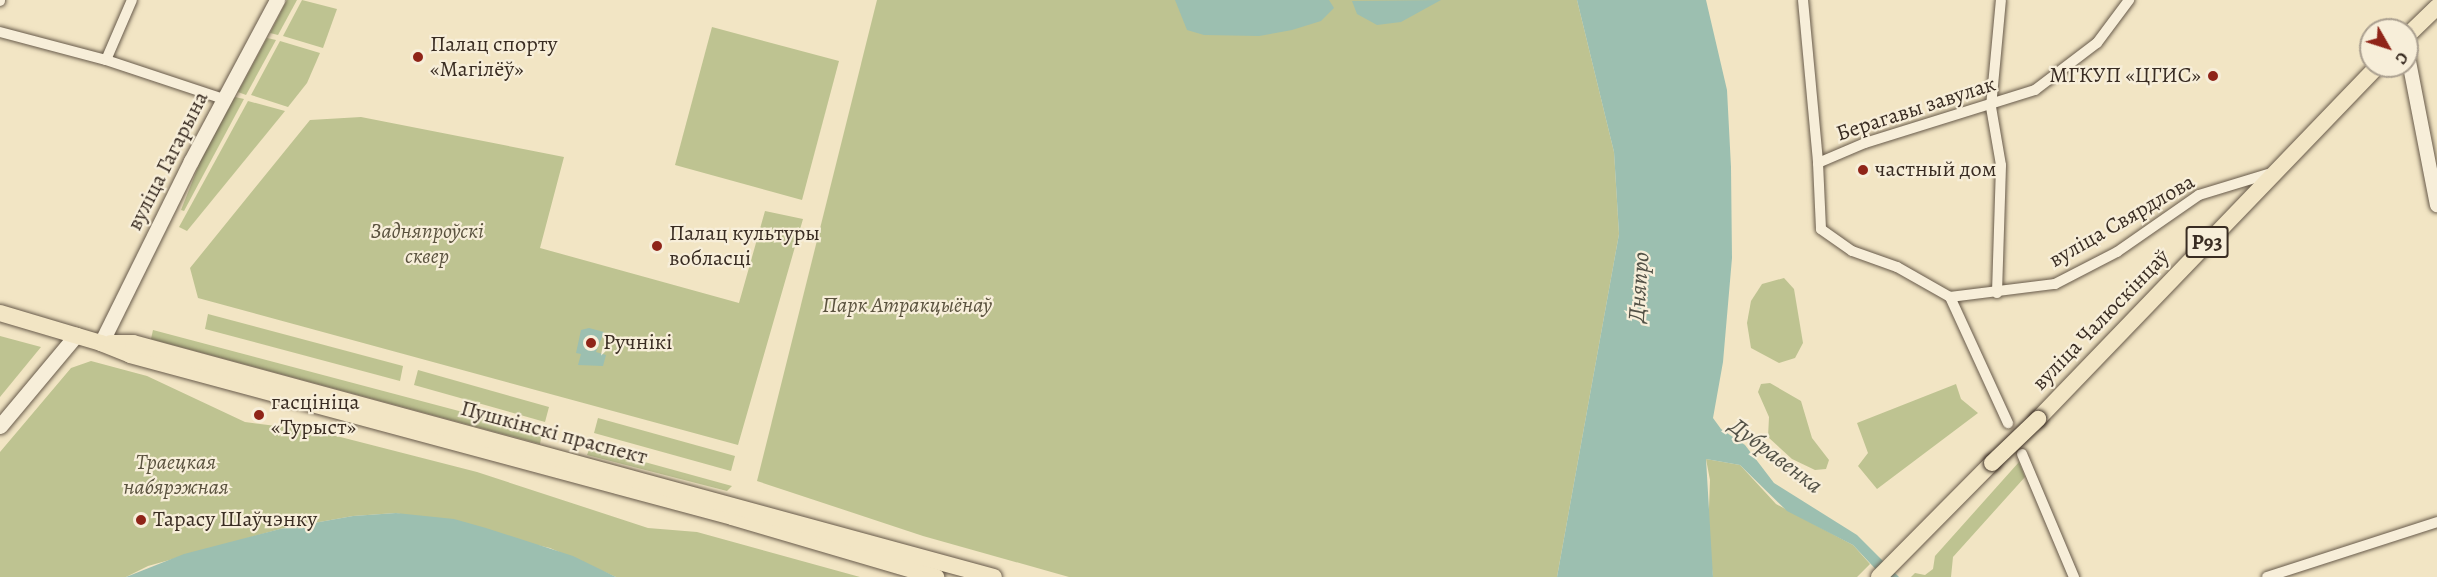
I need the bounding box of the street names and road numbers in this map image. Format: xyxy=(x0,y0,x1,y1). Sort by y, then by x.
street label: Берагавы завулак xyxy=(1833,71,1999,147)
street label: вуліца Гагарына xyxy=(122,87,214,235)
street label: вуліца Свярдлова xyxy=(2045,169,2199,273)
road number: Р93 xyxy=(2184,224,2230,260)
street label: вуліца Чалюскінцаў xyxy=(2027,244,2175,396)
street label: Пушкінскі праспект xyxy=(458,395,650,471)

